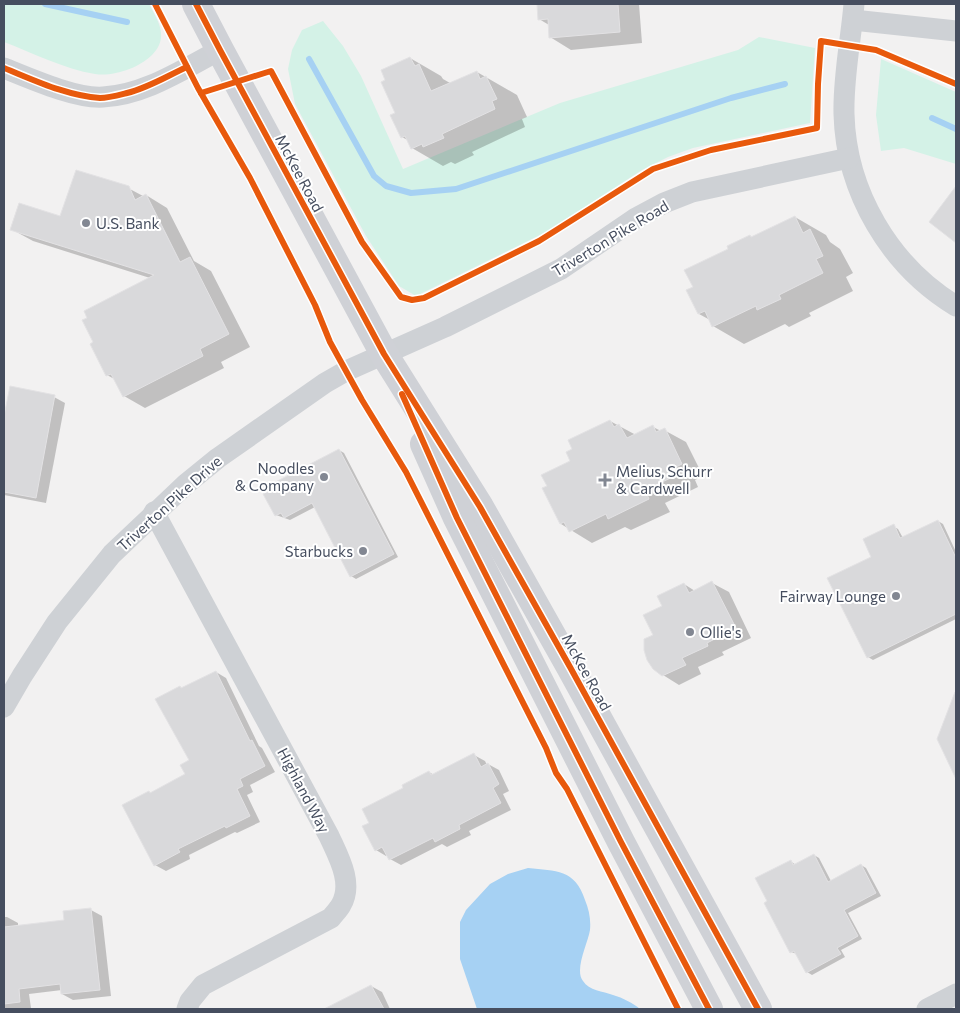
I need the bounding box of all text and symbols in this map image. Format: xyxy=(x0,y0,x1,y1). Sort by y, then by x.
street label: McKee Road xyxy=(272,131,328,215)
street label: Triverton Pike Road xyxy=(548,196,672,280)
place label: U.S. Bank xyxy=(96,214,160,232)
marker: U.S. Bank xyxy=(80,217,92,229)
street label: Triverton Pike Drive xyxy=(113,451,225,555)
place label: Noodles & Company xyxy=(235,459,314,494)
place label: Melius, Schurr & Cardwell xyxy=(616,462,713,497)
marker: Noodles & Company xyxy=(318,471,330,483)
marker: Melius, Schurr & Cardwell xyxy=(598,473,612,487)
place label: Starbucks xyxy=(285,542,353,560)
marker: Starbucks xyxy=(357,545,369,557)
place label: Fairway Lounge xyxy=(779,587,886,605)
marker: Fairway Lounge xyxy=(890,590,902,602)
place label: Ollie's xyxy=(700,623,742,641)
marker: Ollie's xyxy=(684,626,696,638)
street label: McKee Road xyxy=(559,630,615,714)
street label: Highland Way xyxy=(274,744,334,836)

